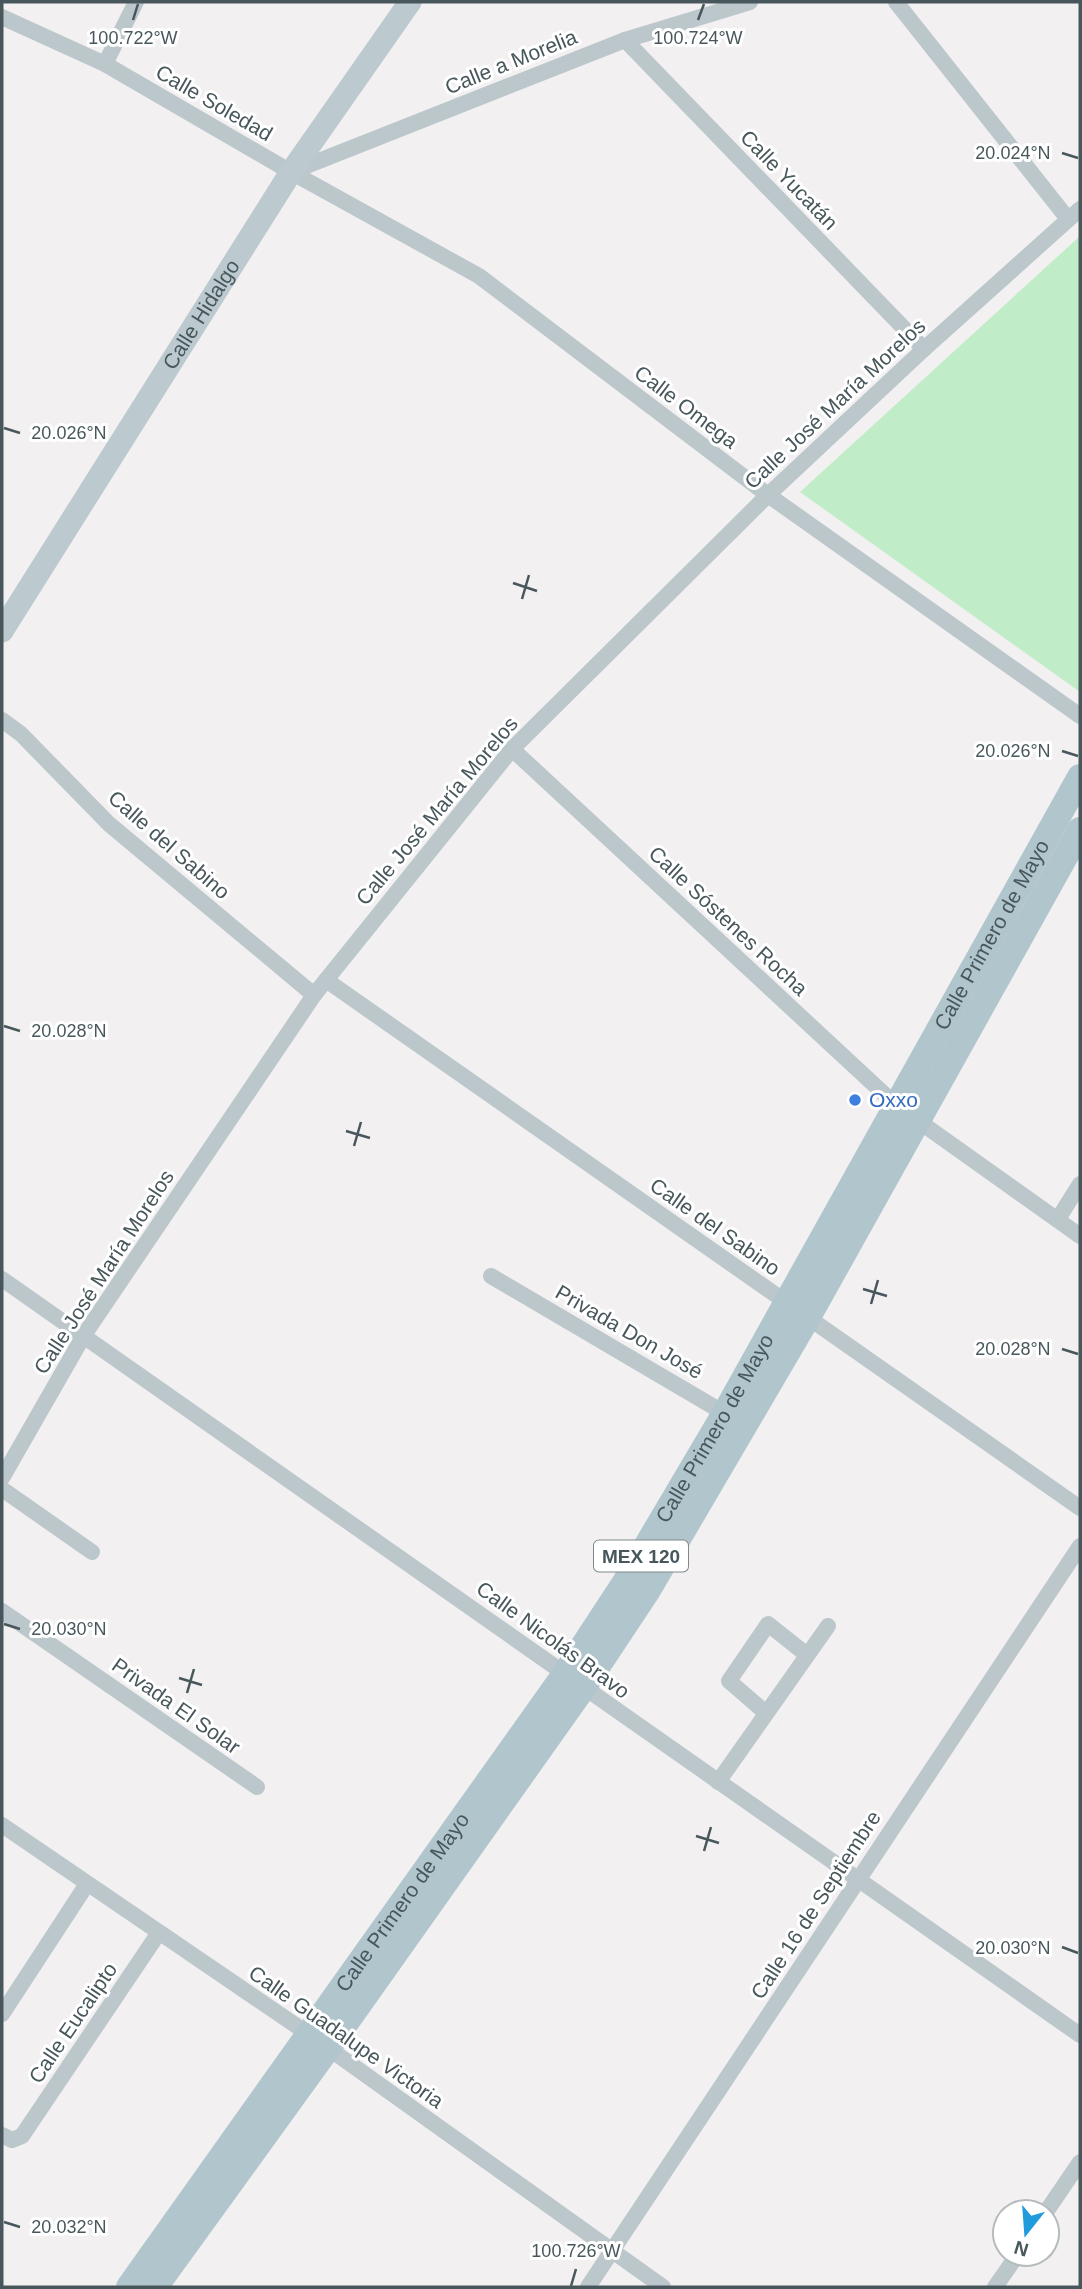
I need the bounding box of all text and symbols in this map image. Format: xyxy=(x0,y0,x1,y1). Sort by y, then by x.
street label: Calle a Morelia xyxy=(442,25,580,98)
text: 100.722°W xyxy=(88,28,178,48)
text: 100.724°W xyxy=(653,28,743,48)
street label: Calle Soledad xyxy=(152,60,277,145)
street label: Calle Yucatán xyxy=(736,125,843,234)
text: 20.024°N xyxy=(975,143,1051,163)
street label: Calle Hidalgo xyxy=(158,255,244,373)
street label: Calle José María Morelos xyxy=(740,314,930,493)
street label: Calle Omega xyxy=(630,361,742,453)
text: 20.026°N xyxy=(31,423,107,443)
street label: Calle José María Morelos xyxy=(351,712,522,909)
text: 20.026°N xyxy=(975,741,1051,761)
street label: Calle del Sabino xyxy=(104,786,235,903)
street label: Calle Primero de Mayo xyxy=(929,836,1054,1034)
street label: Calle Sóstenes Rocha xyxy=(645,841,812,1000)
text: 20.028°N xyxy=(31,1021,107,1041)
place label: Oxxo xyxy=(869,1088,918,1111)
marker: Oxxo xyxy=(847,1092,863,1108)
street label: Calle José María Morelos xyxy=(29,1166,178,1378)
street label: Calle del Sabino xyxy=(646,1173,785,1280)
street label: Privada Don José xyxy=(552,1280,707,1383)
street label: Calle Primero de Mayo xyxy=(651,1330,778,1527)
text: 20.028°N xyxy=(975,1339,1051,1359)
road number: MEX 120 xyxy=(594,1540,688,1572)
street label: Calle Nicolás Bravo xyxy=(472,1576,634,1703)
text: 20.030°N xyxy=(31,1619,107,1639)
street label: Privada El Solar xyxy=(108,1653,245,1758)
street label: Calle 16 de Septiembre xyxy=(746,1806,885,2003)
street label: Calle Primero de Mayo xyxy=(331,1808,473,1996)
text: 20.030°N xyxy=(975,1938,1051,1958)
street label: Calle Eucalipto xyxy=(24,1958,121,2087)
street label: Calle Guadalupe Victoria xyxy=(245,1961,448,2113)
north arrow xyxy=(991,2198,1061,2268)
text: 20.032°N xyxy=(31,2217,107,2237)
text: N xyxy=(1012,2237,1031,2261)
text: 100.726°W xyxy=(531,2241,621,2261)

